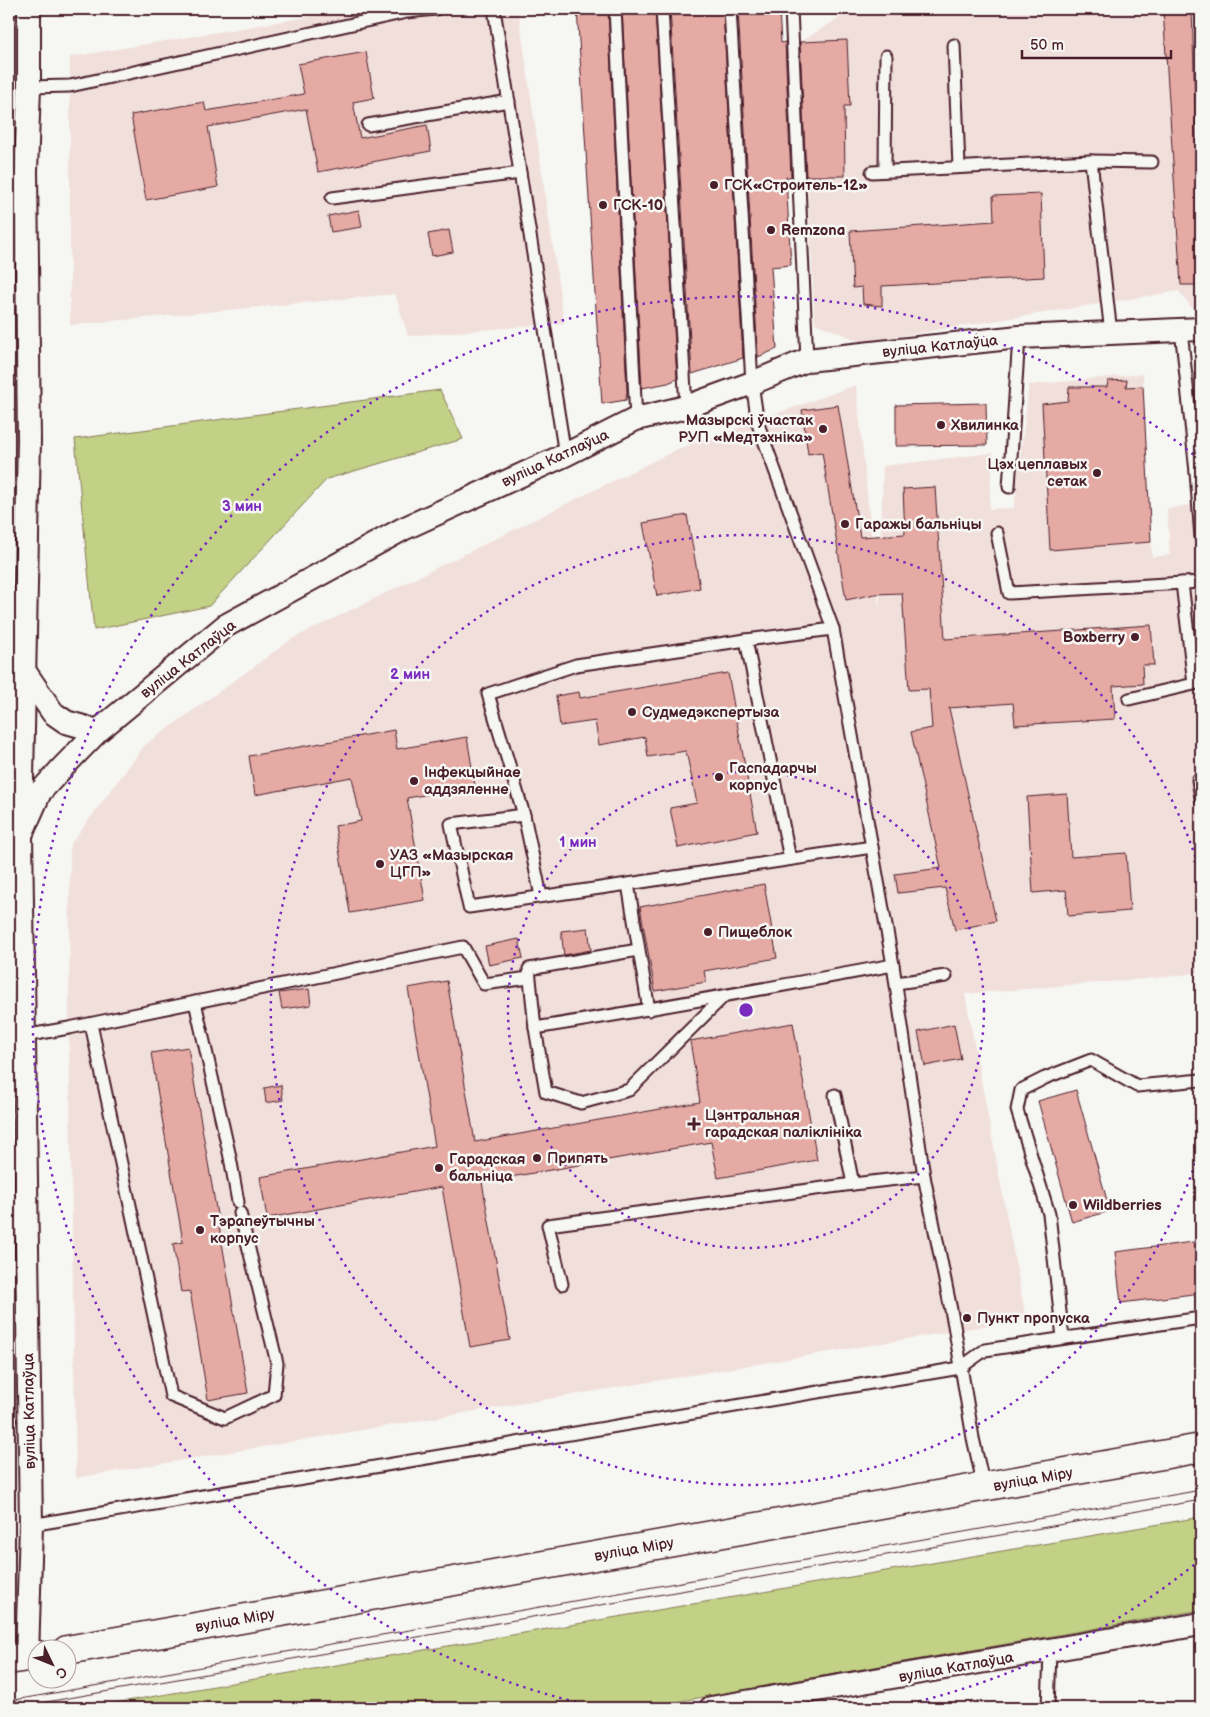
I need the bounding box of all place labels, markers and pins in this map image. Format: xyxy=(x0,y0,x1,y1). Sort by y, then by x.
place label: ГСК«Строитель-12» xyxy=(724,176,868,195)
marker: ГСК«Строитель-12» xyxy=(708,179,720,191)
place label: ГСК-10 xyxy=(613,196,663,215)
marker: ГСК-10 xyxy=(597,199,609,211)
place label: Remzona xyxy=(781,221,845,240)
marker: Remzona xyxy=(765,224,777,236)
place label: Мазырскі ўчастак РУП «Медтэхніка» xyxy=(678,411,814,447)
place label: Хвилинка xyxy=(950,416,1019,435)
marker: Хвилинка xyxy=(935,419,947,431)
marker: Мазырскі ўчастак РУП «Медтэхніка» xyxy=(817,423,829,435)
place label: Цэх цеплавых сетак xyxy=(987,455,1088,491)
marker: Цэх цеплавых сетак xyxy=(1091,467,1103,479)
place label: Гаражы бальніцы xyxy=(855,515,982,534)
marker: Гаражы бальніцы xyxy=(839,518,851,530)
place label: Boxberry xyxy=(1063,628,1125,647)
marker: Boxberry xyxy=(1129,631,1141,643)
place label: Судмедэкспертыза xyxy=(642,703,780,722)
marker: Судмедэкспертыза xyxy=(626,706,638,718)
place label: Гаспадарчы корпус xyxy=(729,759,817,795)
place label: Інфекцыйнае аддзяленне xyxy=(424,763,521,799)
marker: Гаспадарчы корпус xyxy=(713,771,725,783)
marker: Інфекцыйнае аддзяленне xyxy=(408,775,420,787)
place label: УАЗ «Мазырская ЦГП» xyxy=(390,846,513,882)
marker: УАЗ «Мазырская ЦГП» xyxy=(374,858,386,870)
place label: Пищеблок xyxy=(718,923,793,942)
marker: Пищеблок xyxy=(702,926,714,938)
centre of rings xyxy=(737,1001,755,1019)
place label: Цэнтральная гарадская паліклініка xyxy=(705,1106,862,1142)
marker: Цэнтральная гарадская паліклініка xyxy=(687,1117,701,1131)
place label: Припять xyxy=(547,1149,608,1168)
place label: Гарадская бальніца xyxy=(449,1150,525,1186)
marker: Припять xyxy=(531,1152,543,1164)
marker: Гарадская бальніца xyxy=(433,1162,445,1174)
place label: Wildberries xyxy=(1083,1196,1162,1215)
marker: Wildberries xyxy=(1067,1199,1079,1211)
place label: Тэрапеўтычны корпус xyxy=(210,1212,315,1248)
marker: Тэрапеўтычны корпус xyxy=(194,1224,206,1236)
place label: Пункт пропуска xyxy=(977,1309,1090,1328)
marker: Пункт пропуска xyxy=(961,1312,973,1324)

